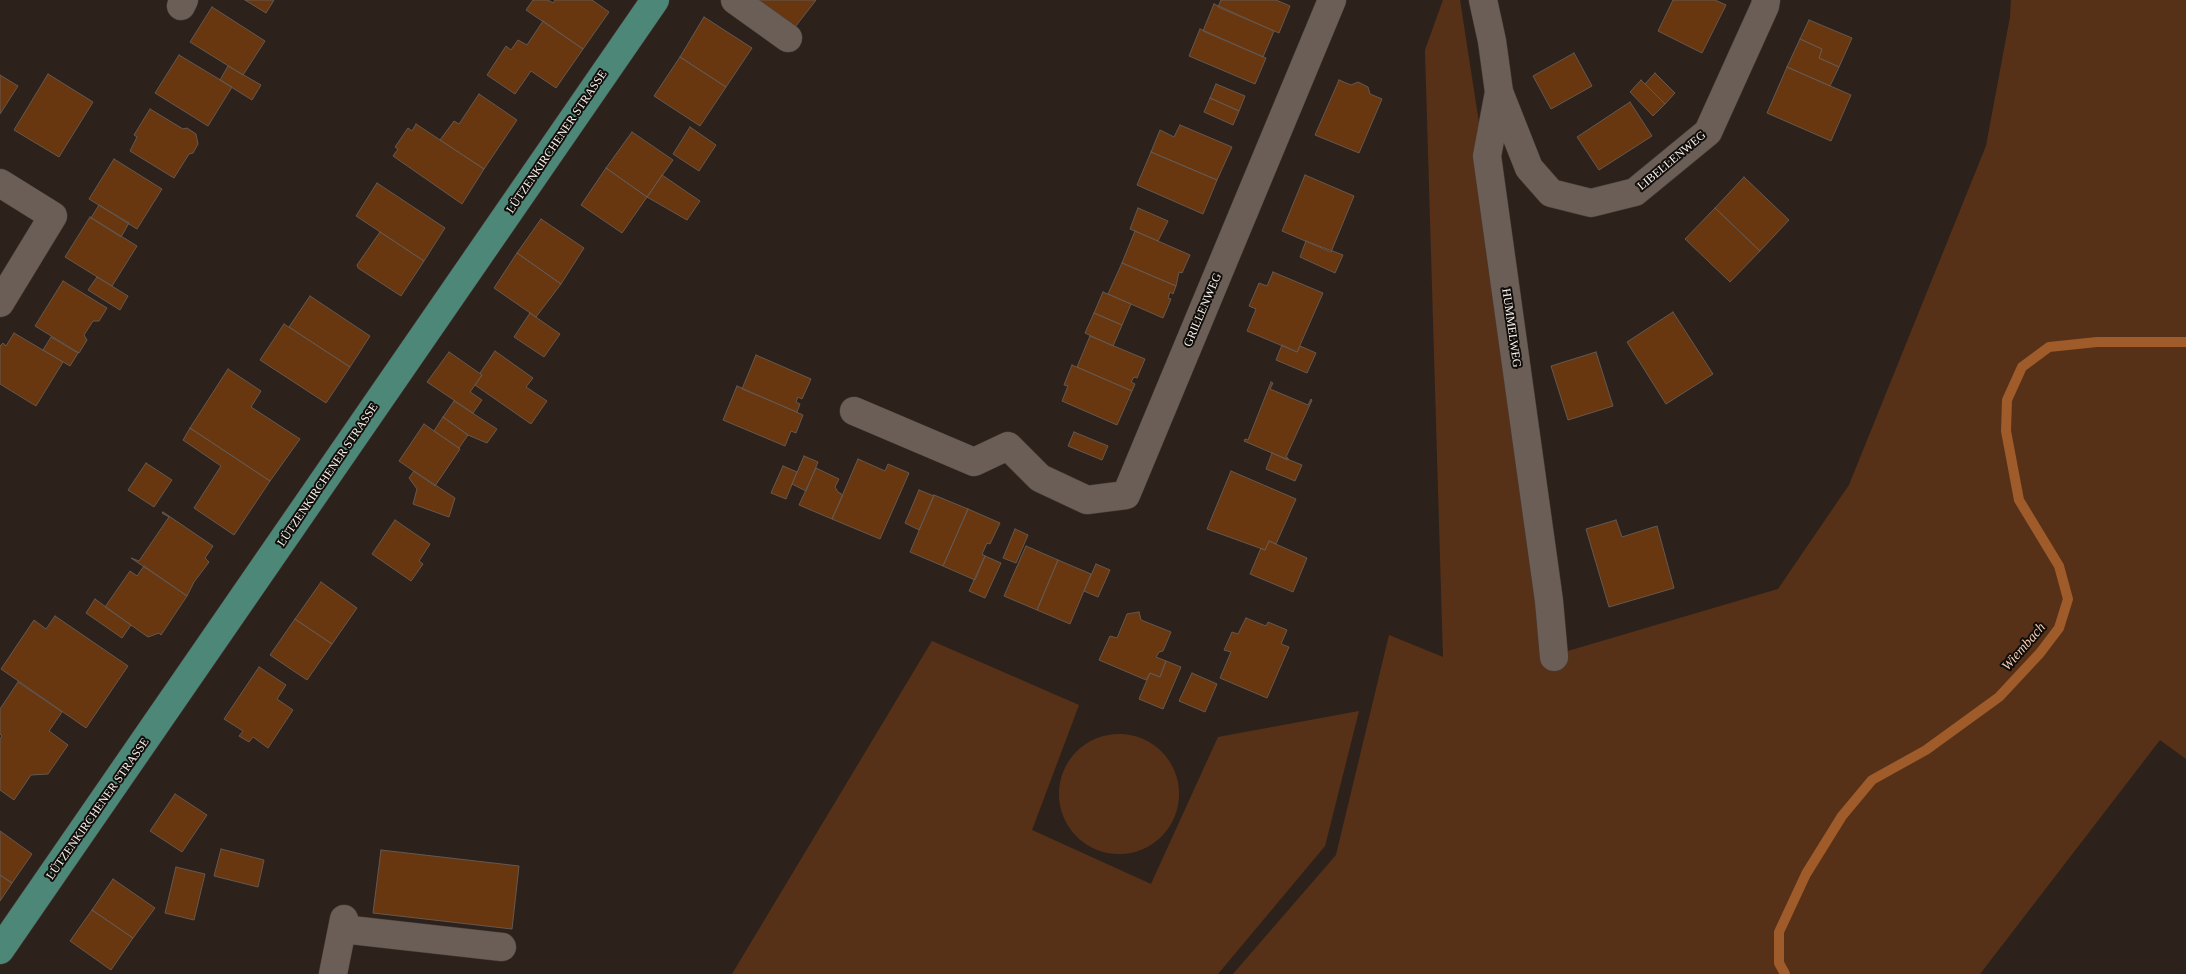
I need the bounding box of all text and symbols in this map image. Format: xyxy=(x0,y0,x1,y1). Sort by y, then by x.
street label: LÜTZENKIRCHENER STRASSE xyxy=(504,68,610,216)
street label: LIBELLENWEG xyxy=(1635,128,1709,194)
street label: GRILLENWEG xyxy=(1181,271,1225,349)
street label: HUMMELWEG xyxy=(1498,288,1524,368)
street label: LÜTZENKIRCHENER STRASSE xyxy=(275,401,381,549)
water label: Wiembach xyxy=(1999,619,2049,675)
street label: LÜTZENKIRCHENER STRASSE xyxy=(43,735,153,883)

